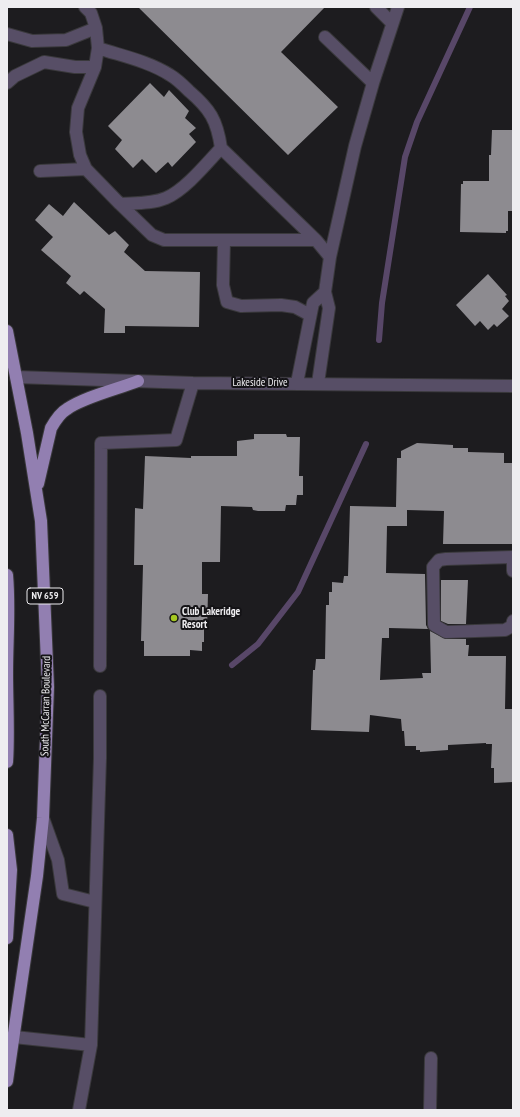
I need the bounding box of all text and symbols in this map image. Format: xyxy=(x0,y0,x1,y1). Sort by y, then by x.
street label: Lakeside Drive xyxy=(232,376,288,390)
road number: NV 659 xyxy=(27,588,63,604)
place label: Club Lakeridge Resort xyxy=(182,605,240,631)
marker: Club Lakeridge Resort xyxy=(169,613,179,623)
street label: South McCarran Boulevard xyxy=(39,656,53,756)

